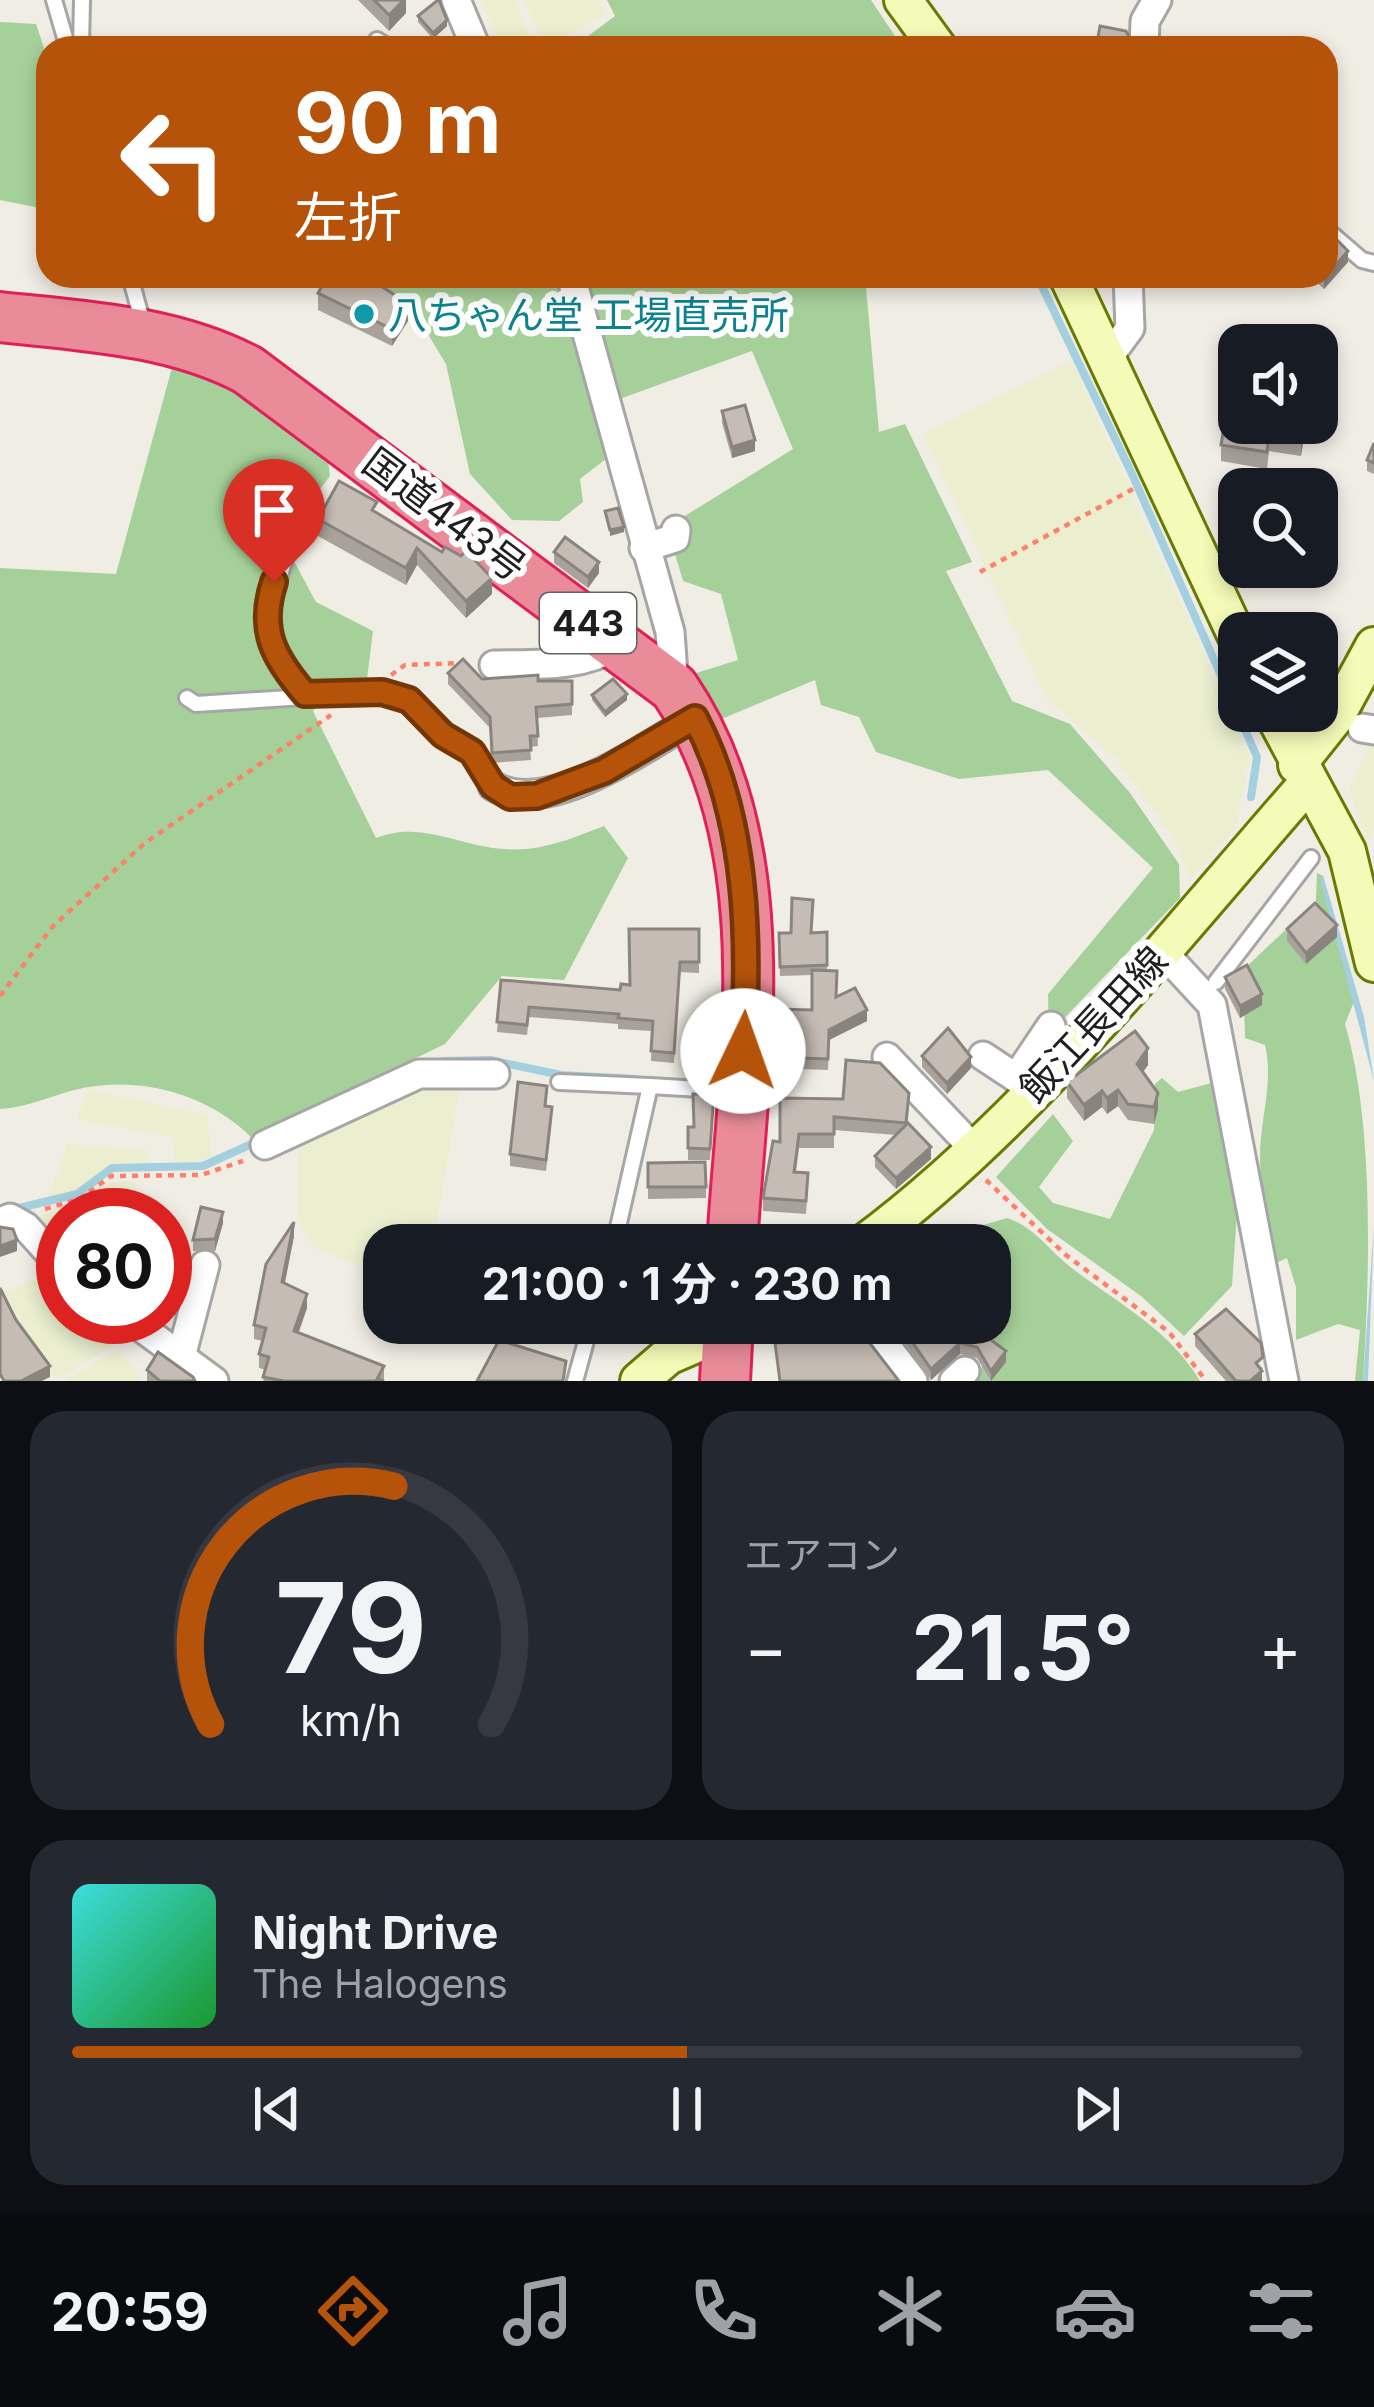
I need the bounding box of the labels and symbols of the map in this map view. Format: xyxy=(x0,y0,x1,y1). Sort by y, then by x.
place label: 八ちゃん堂 工場直売所 xyxy=(388,291,789,338)
marker: 八ちゃん堂 工場直売所 xyxy=(351,301,377,327)
street label: 国道443号 xyxy=(354,438,536,590)
pin xyxy=(223,459,325,582)
road number: 443 xyxy=(540,593,636,653)
street label: 飯江長田線 xyxy=(1009,937,1177,1111)
position arrow xyxy=(680,988,806,1114)
speed limit sign: 80 xyxy=(36,1188,192,1344)

